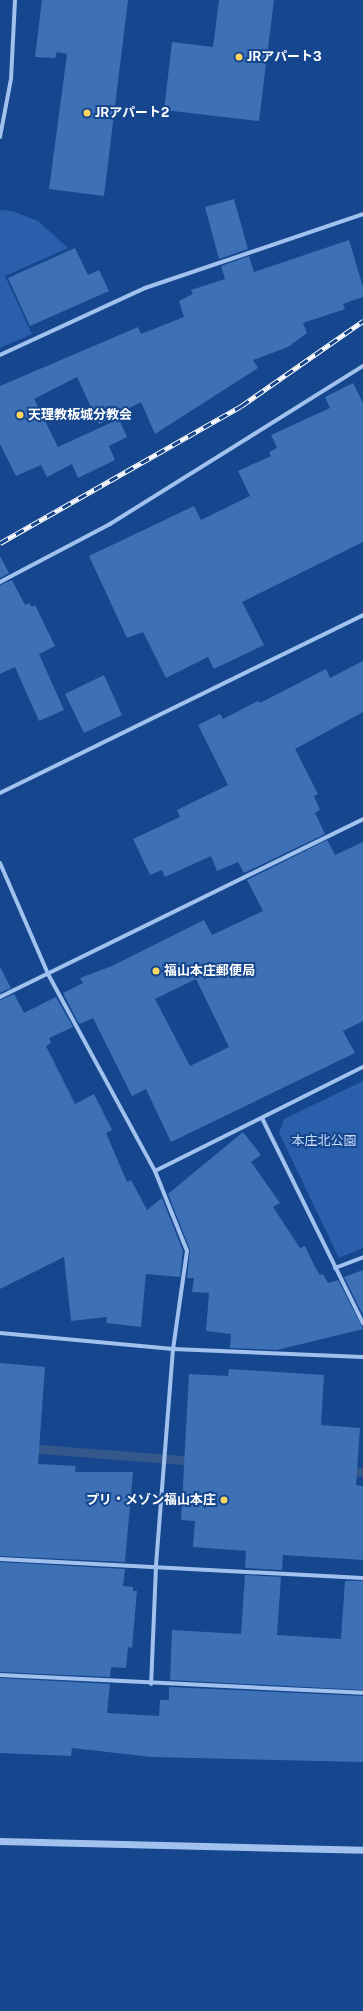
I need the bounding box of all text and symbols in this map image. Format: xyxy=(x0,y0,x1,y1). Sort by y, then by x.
place label: JRアパート3 xyxy=(247,49,322,65)
marker: JRアパート3 xyxy=(234,52,244,62)
place label: JRアパート2 xyxy=(95,105,170,121)
marker: JRアパート2 xyxy=(82,108,92,118)
place label: 天理教板城分教会 xyxy=(28,407,132,423)
marker: 天理教板城分教会 xyxy=(15,410,25,420)
place label: 福山本庄郵便局 xyxy=(164,963,255,979)
marker: 福山本庄郵便局 xyxy=(151,966,161,976)
park label: 本庄北公園 xyxy=(292,1133,356,1149)
place label: プリ・メゾン福山本庄 xyxy=(86,1492,216,1508)
marker: プリ・メゾン福山本庄 xyxy=(219,1495,229,1505)

